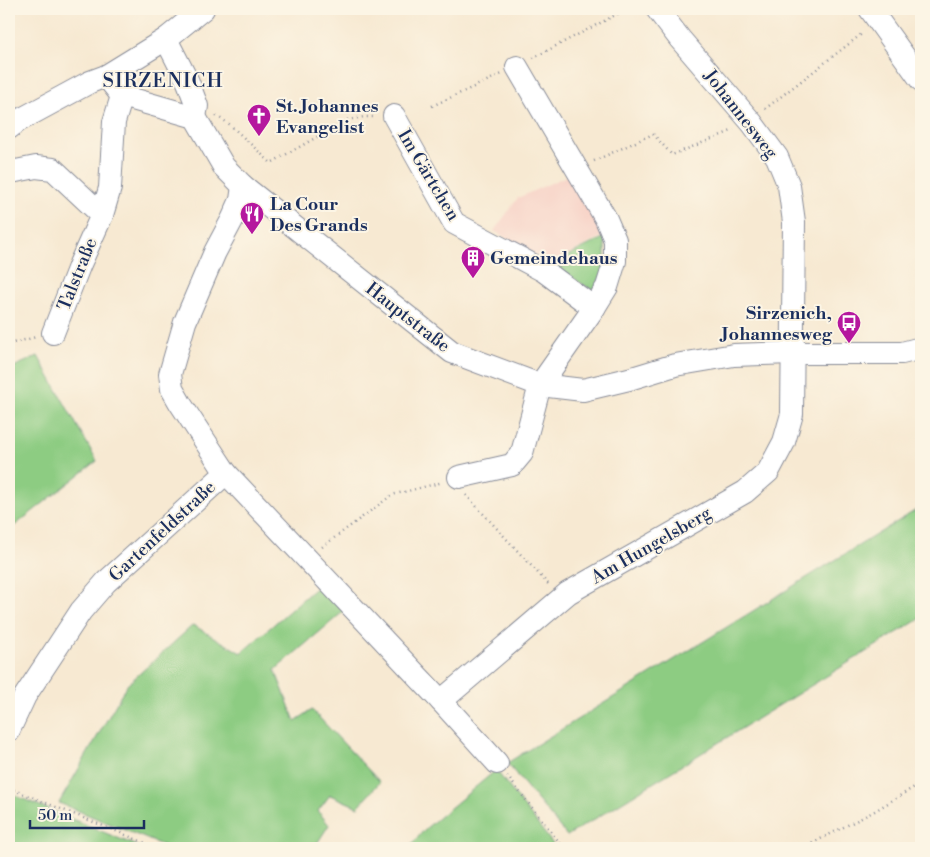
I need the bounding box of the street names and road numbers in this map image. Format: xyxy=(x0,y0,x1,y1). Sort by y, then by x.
street label: Johannesweg xyxy=(698,64,783,164)
street label: Im Gärtchen xyxy=(392,125,465,225)
street label: Talstraße xyxy=(52,234,102,314)
street label: Hauptstraße xyxy=(361,277,455,358)
street label: Gartenfeldstraße xyxy=(104,476,221,587)
street label: Am Hungelsberg xyxy=(586,501,716,590)

